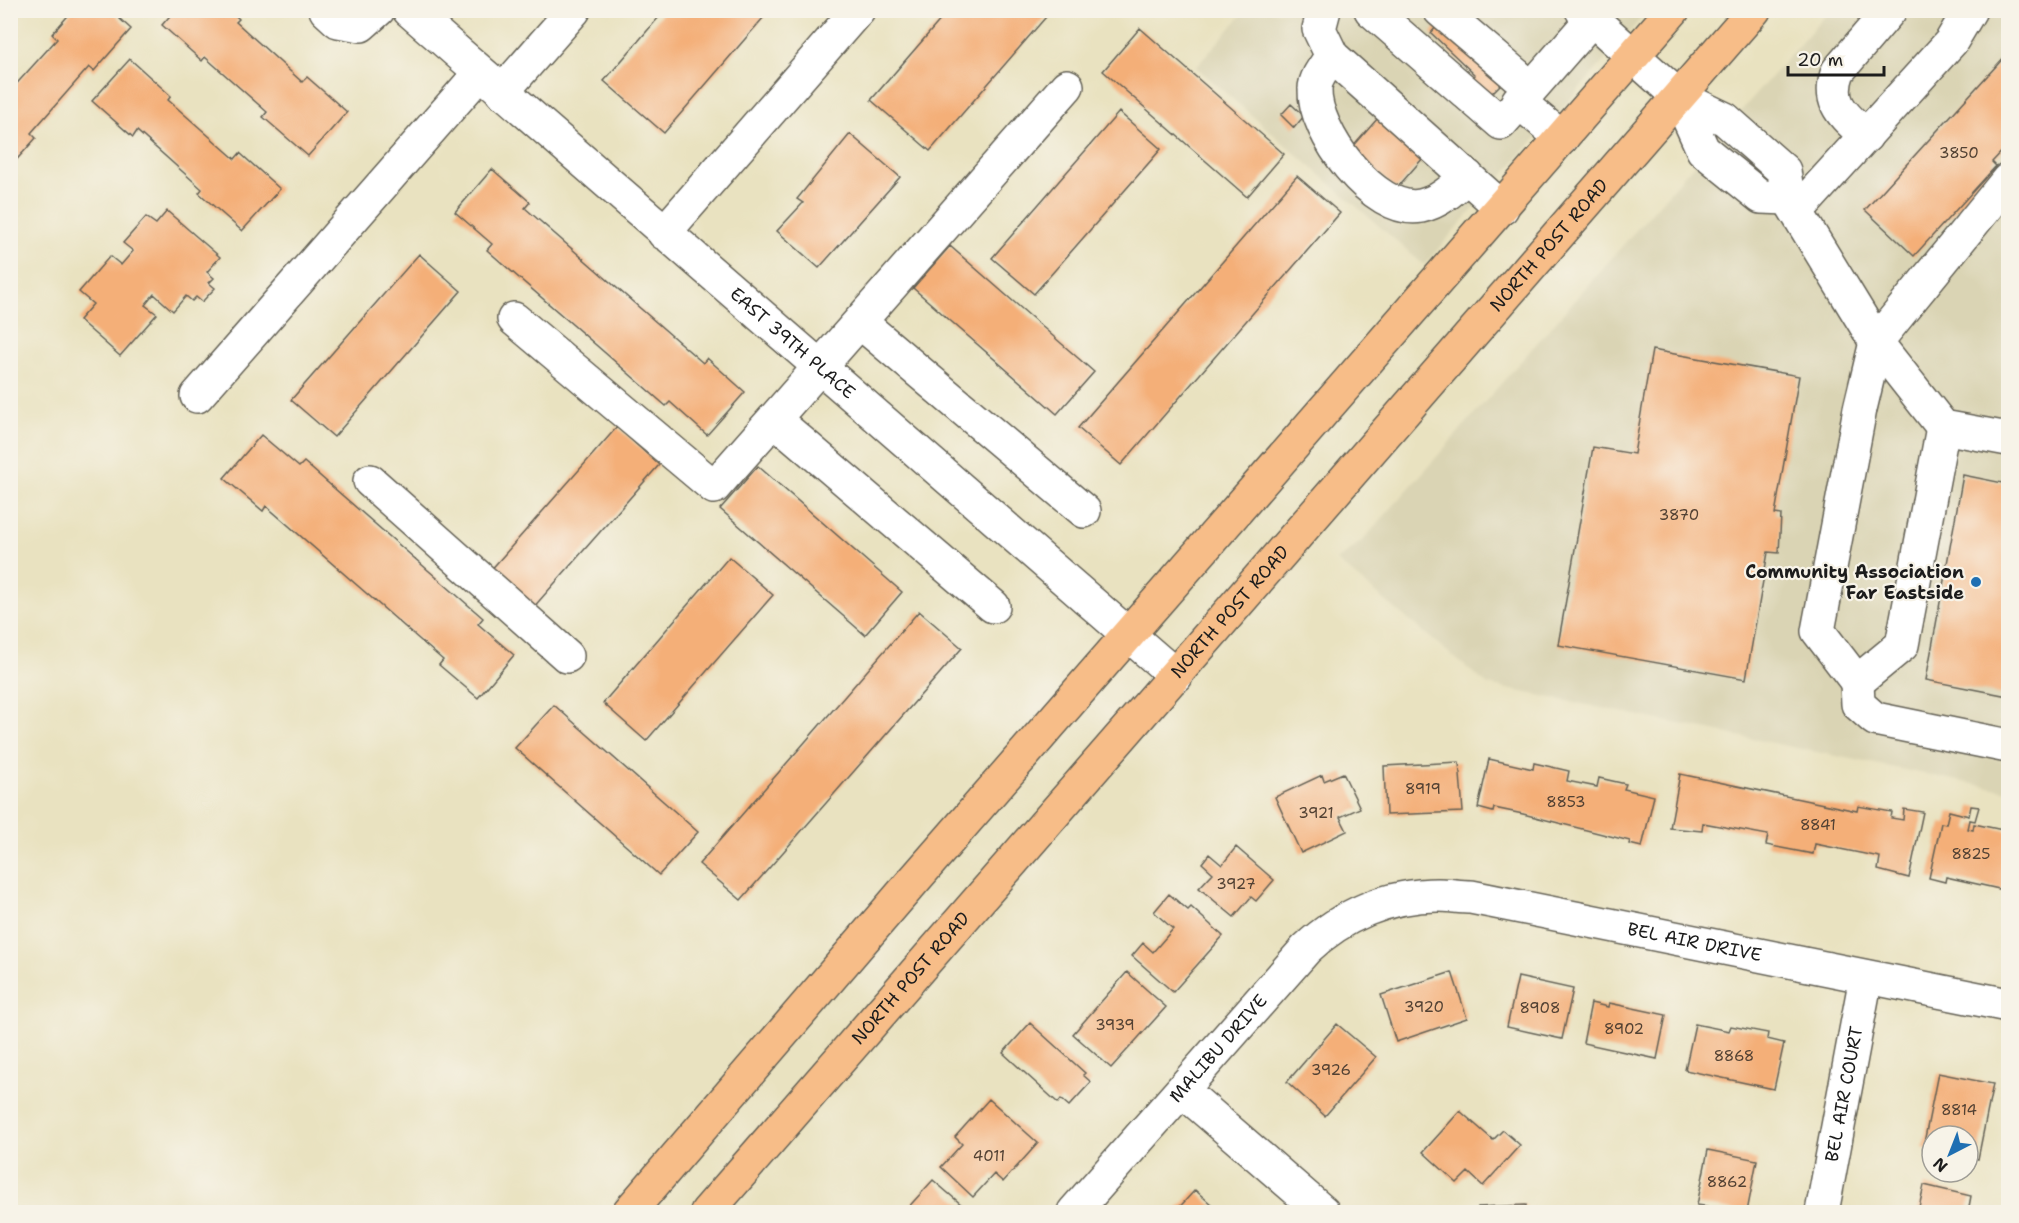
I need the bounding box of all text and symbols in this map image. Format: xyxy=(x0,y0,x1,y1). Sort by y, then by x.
scale bar xyxy=(1788,39,1884,77)
text: 20 m xyxy=(1797,48,1843,72)
house number: 3850 xyxy=(1939,143,1979,163)
street label: NORTH POST ROAD xyxy=(1485,174,1614,317)
street label: EAST 39TH PLACE xyxy=(725,282,860,404)
house number: 3870 xyxy=(1659,505,1699,525)
street label: NORTH POST ROAD xyxy=(1165,540,1294,683)
place label: Community Association Far Eastside xyxy=(1745,560,1964,605)
marker: Community Association Far Eastside xyxy=(1969,575,1983,589)
house number: 8919 xyxy=(1405,779,1441,799)
house number: 8853 xyxy=(1546,792,1586,812)
house number: 3921 xyxy=(1298,803,1334,823)
house number: 8841 xyxy=(1800,815,1836,835)
house number: 8825 xyxy=(1951,844,1991,864)
house number: 3927 xyxy=(1216,874,1256,894)
street label: NORTH POST ROAD xyxy=(846,907,975,1050)
street label: BEL AIR DRIVE xyxy=(1625,917,1764,967)
street label: MALIBU DRIVE xyxy=(1164,989,1273,1108)
house number: 3920 xyxy=(1404,997,1444,1017)
house number: 8908 xyxy=(1520,998,1560,1018)
house number: 3939 xyxy=(1095,1015,1135,1035)
house number: 8902 xyxy=(1604,1019,1644,1039)
street label: BEL AIR COURT xyxy=(1820,1024,1869,1164)
house number: 8868 xyxy=(1714,1046,1754,1066)
house number: 3926 xyxy=(1311,1060,1351,1080)
house number: 8814 xyxy=(1941,1100,1977,1120)
north arrow xyxy=(1920,1124,1980,1184)
house number: 4011 xyxy=(973,1146,1005,1166)
text: N xyxy=(1929,1153,1952,1177)
house number: 8862 xyxy=(1707,1172,1747,1192)

